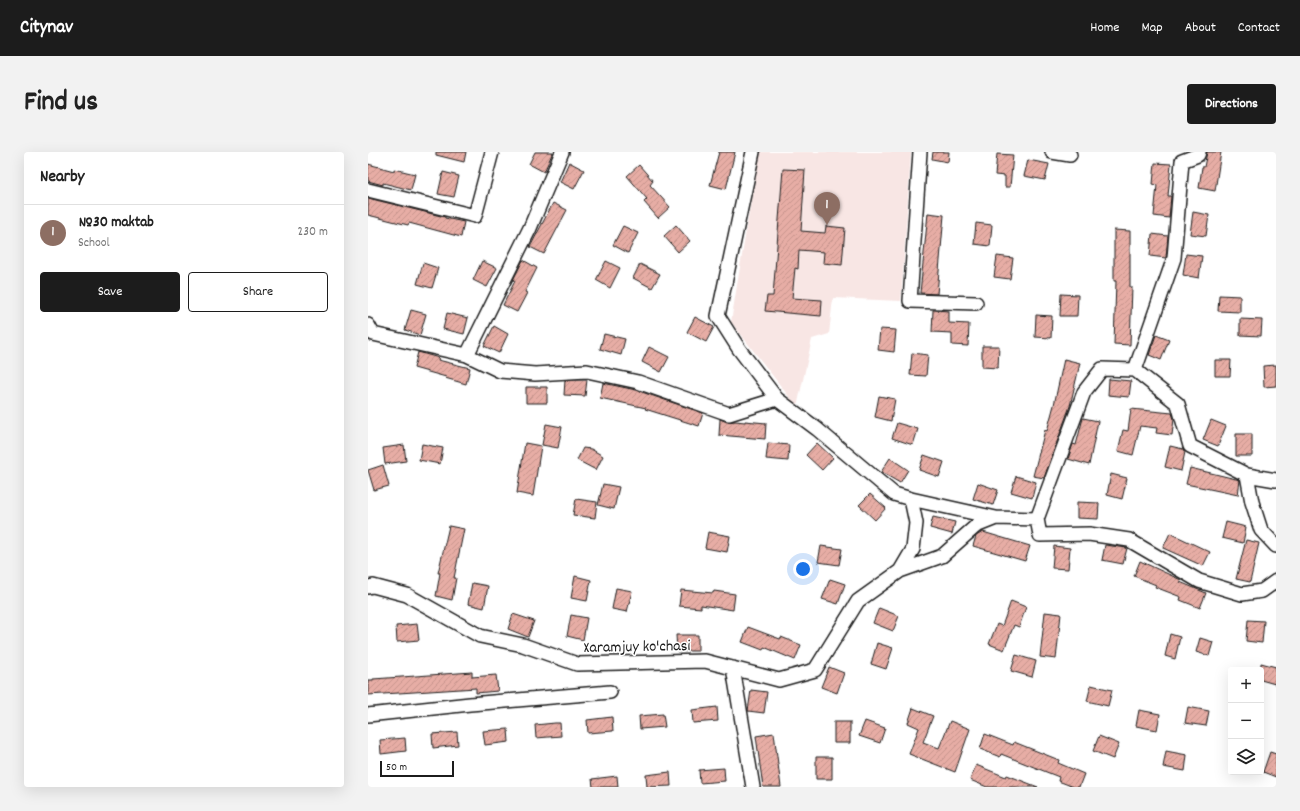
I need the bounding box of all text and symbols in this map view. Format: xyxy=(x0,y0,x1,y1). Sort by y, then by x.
text: Citynav xyxy=(20,15,73,42)
text: Home xyxy=(1090,18,1119,38)
text: Map xyxy=(1141,18,1163,38)
text: About xyxy=(1185,18,1216,38)
text: Contact xyxy=(1238,18,1280,38)
text: Find us xyxy=(24,84,98,124)
button: Directions xyxy=(1187,84,1276,124)
text: Nearby xyxy=(40,166,84,190)
pin: 1 xyxy=(814,192,840,225)
text: №30 maktab xyxy=(78,212,154,234)
text: 1 xyxy=(52,223,54,242)
text: 230 m xyxy=(298,223,328,242)
text: School xyxy=(78,234,110,253)
button: Save xyxy=(40,272,180,312)
button: Share xyxy=(188,272,328,312)
your location xyxy=(793,559,813,579)
street label: Xaramjuy ko'chasi xyxy=(584,635,691,660)
map controls xyxy=(1228,667,1264,775)
button: + xyxy=(1228,667,1264,703)
button: − xyxy=(1228,703,1264,739)
button: layers xyxy=(1228,739,1264,775)
scale bar xyxy=(380,759,454,778)
text: 50 m xyxy=(386,760,407,776)

